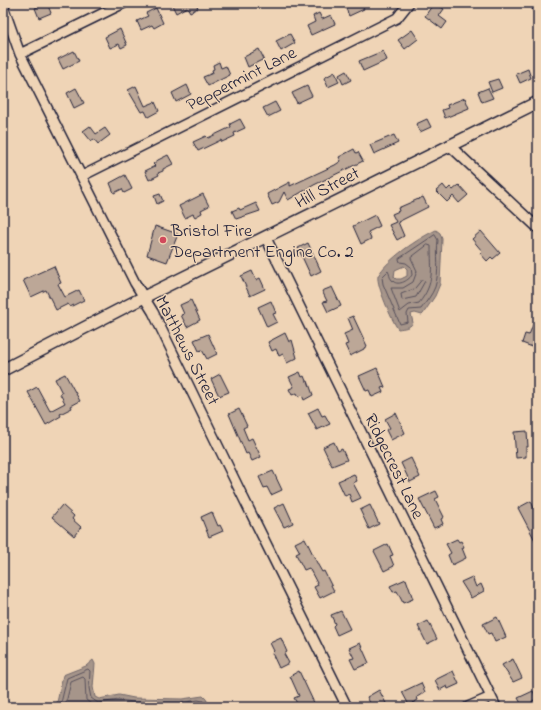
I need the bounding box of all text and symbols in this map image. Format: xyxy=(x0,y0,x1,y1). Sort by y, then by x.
street label: Peppermint Lane xyxy=(182,40,302,119)
street label: Hill Street xyxy=(291,161,365,216)
place label: Bristol Fire Department Engine Co. 2 xyxy=(170,219,354,267)
marker: Bristol Fire Department Engine Co. 2 xyxy=(158,235,168,245)
street label: Matthews Street xyxy=(147,291,225,410)
street label: Ridgecrest Lane xyxy=(356,410,430,525)

